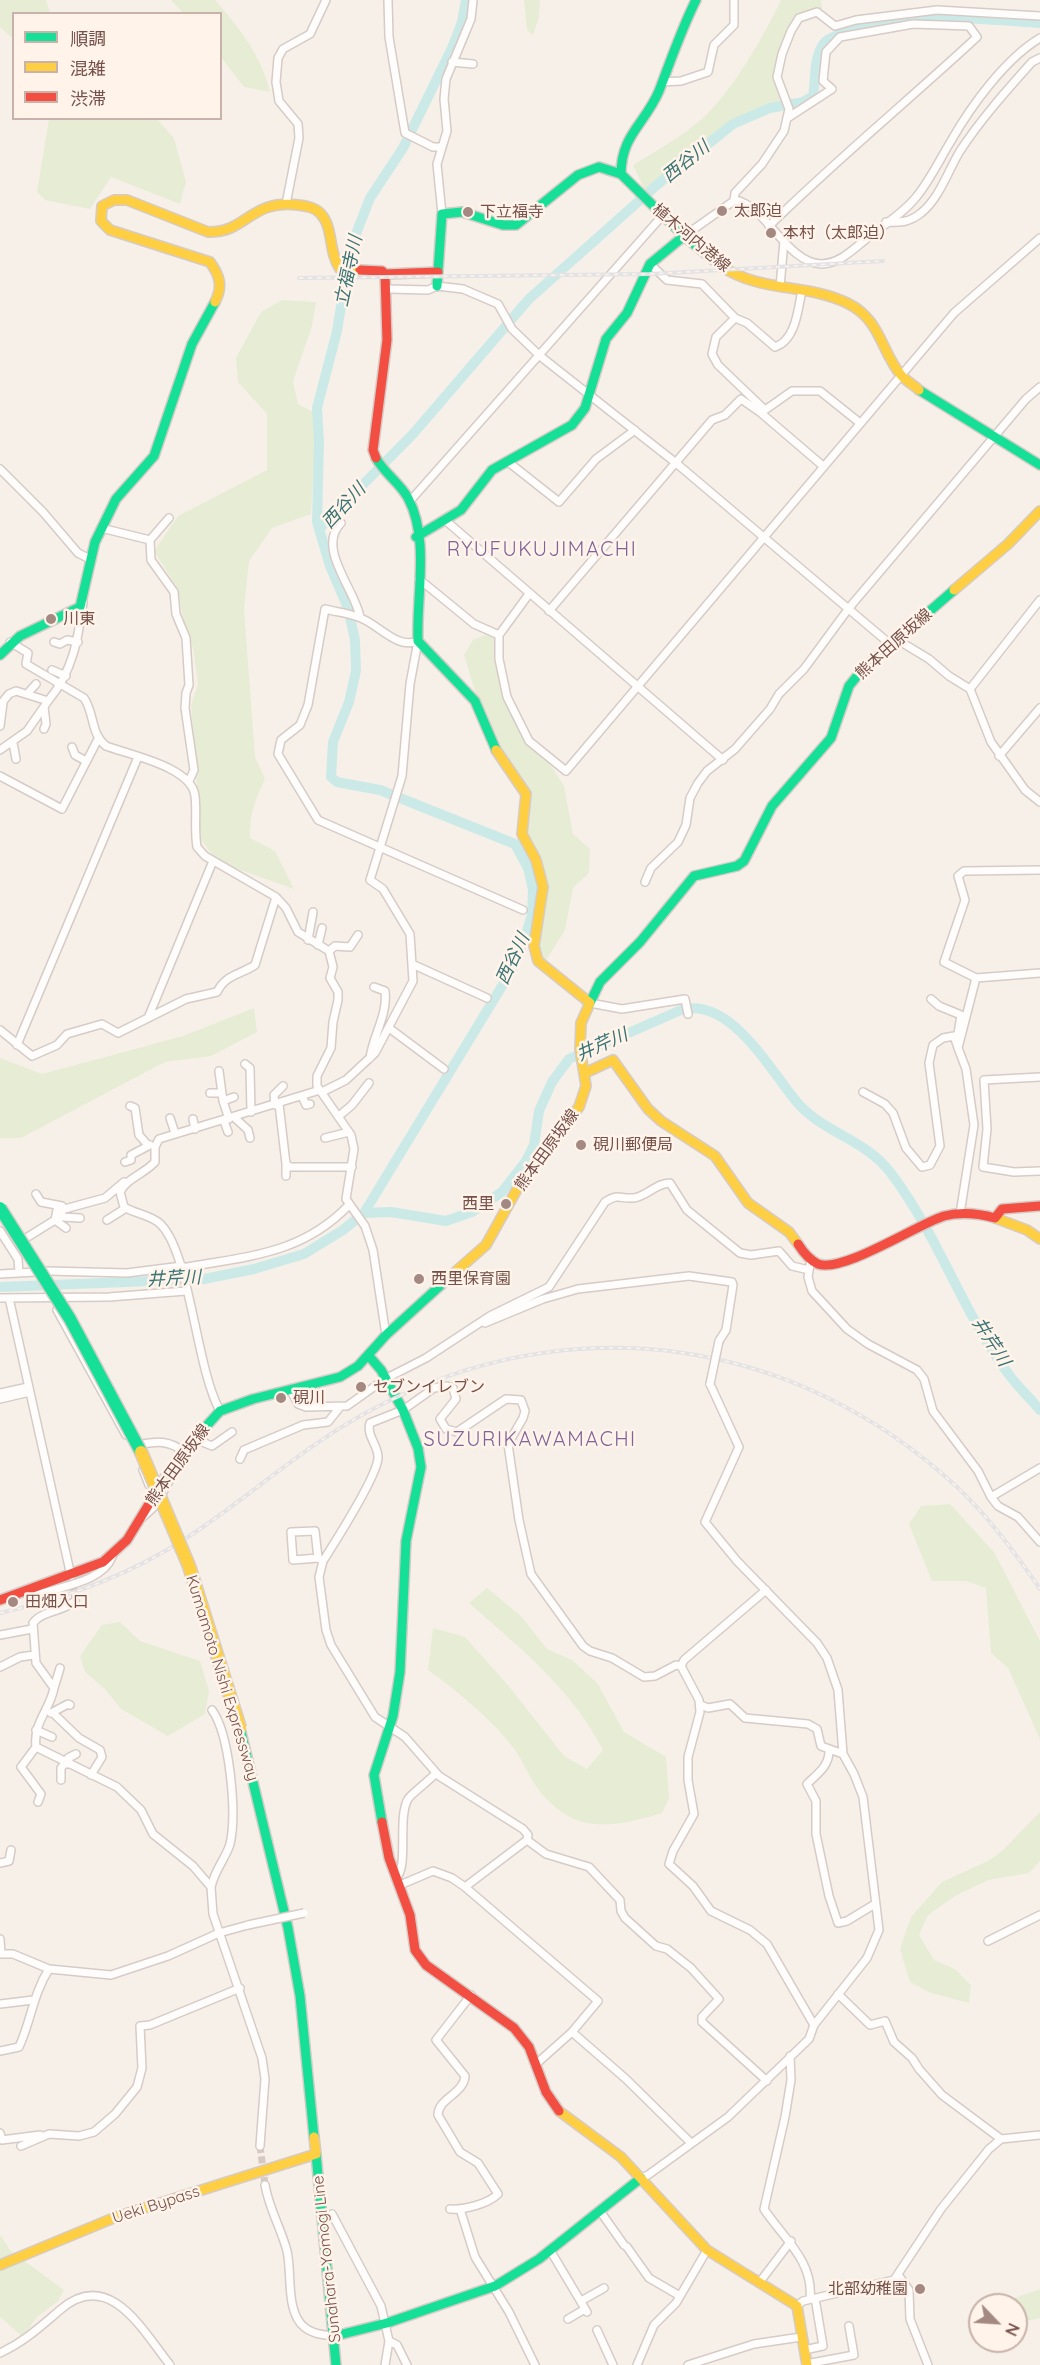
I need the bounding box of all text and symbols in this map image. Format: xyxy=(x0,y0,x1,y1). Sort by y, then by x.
legend xyxy=(12,12,222,120)
text: 順調 xyxy=(70,27,106,50)
text: 混雑 xyxy=(70,57,106,80)
text: 渋滞 xyxy=(70,87,106,110)
water label: 西谷川 xyxy=(658,137,714,187)
street label: 植木河内港線 xyxy=(648,200,734,276)
place label: 太郎迫 xyxy=(734,201,782,221)
place label: 下立福寺 xyxy=(480,202,544,222)
marker: 太郎迫 xyxy=(715,204,729,218)
marker: 下立福寺 xyxy=(461,205,475,219)
place label: 本村（太郎迫） xyxy=(783,223,895,243)
marker: 本村（太郎迫） xyxy=(764,226,778,240)
water label: 立福寺川 xyxy=(331,234,367,308)
water label: 西谷川 xyxy=(318,479,370,533)
district label: RYUFUKUJIMACHI xyxy=(447,538,637,562)
street label: 熊本田原坂線 xyxy=(852,605,936,683)
place label: 川東 xyxy=(63,609,95,629)
marker: 川東 xyxy=(44,612,58,626)
water label: 西谷川 xyxy=(492,930,534,988)
water label: 井芹川 xyxy=(573,1024,631,1066)
street label: 熊本田原坂線 xyxy=(511,1106,583,1194)
place label: 硯川郵便局 xyxy=(593,1135,673,1155)
marker: 硯川郵便局 xyxy=(574,1138,588,1152)
place label: 西里 xyxy=(462,1194,494,1214)
marker: 西里 xyxy=(499,1197,513,1211)
water label: 井芹川 xyxy=(146,1267,202,1291)
place label: 西里保育園 xyxy=(431,1269,511,1289)
marker: 西里保育園 xyxy=(412,1272,426,1286)
water label: 井芹川 xyxy=(967,1313,1015,1371)
place label: セブンイレブン xyxy=(373,1377,485,1397)
marker: セブンイレブン xyxy=(354,1380,368,1394)
place label: 硯川 xyxy=(293,1388,325,1408)
marker: 硯川 xyxy=(274,1391,288,1405)
street label: 熊本田原坂線 xyxy=(142,1421,214,1509)
district label: SUZURIKAWAMACHI xyxy=(423,1428,637,1452)
street label: Kumamoto Nishi Expressway xyxy=(181,1573,263,1783)
place label: 田畑入口 xyxy=(25,1592,89,1612)
marker: 田畑入口 xyxy=(6,1595,20,1609)
street label: Sunahara-Yomogi Line xyxy=(309,2174,345,2344)
street label: Ueki Bypass xyxy=(110,2182,202,2228)
place label: 北部幼稚園 xyxy=(828,2279,908,2299)
marker: 北部幼稚園 xyxy=(913,2282,927,2296)
north arrow xyxy=(968,2293,1028,2353)
text: N xyxy=(1001,2320,1024,2339)

